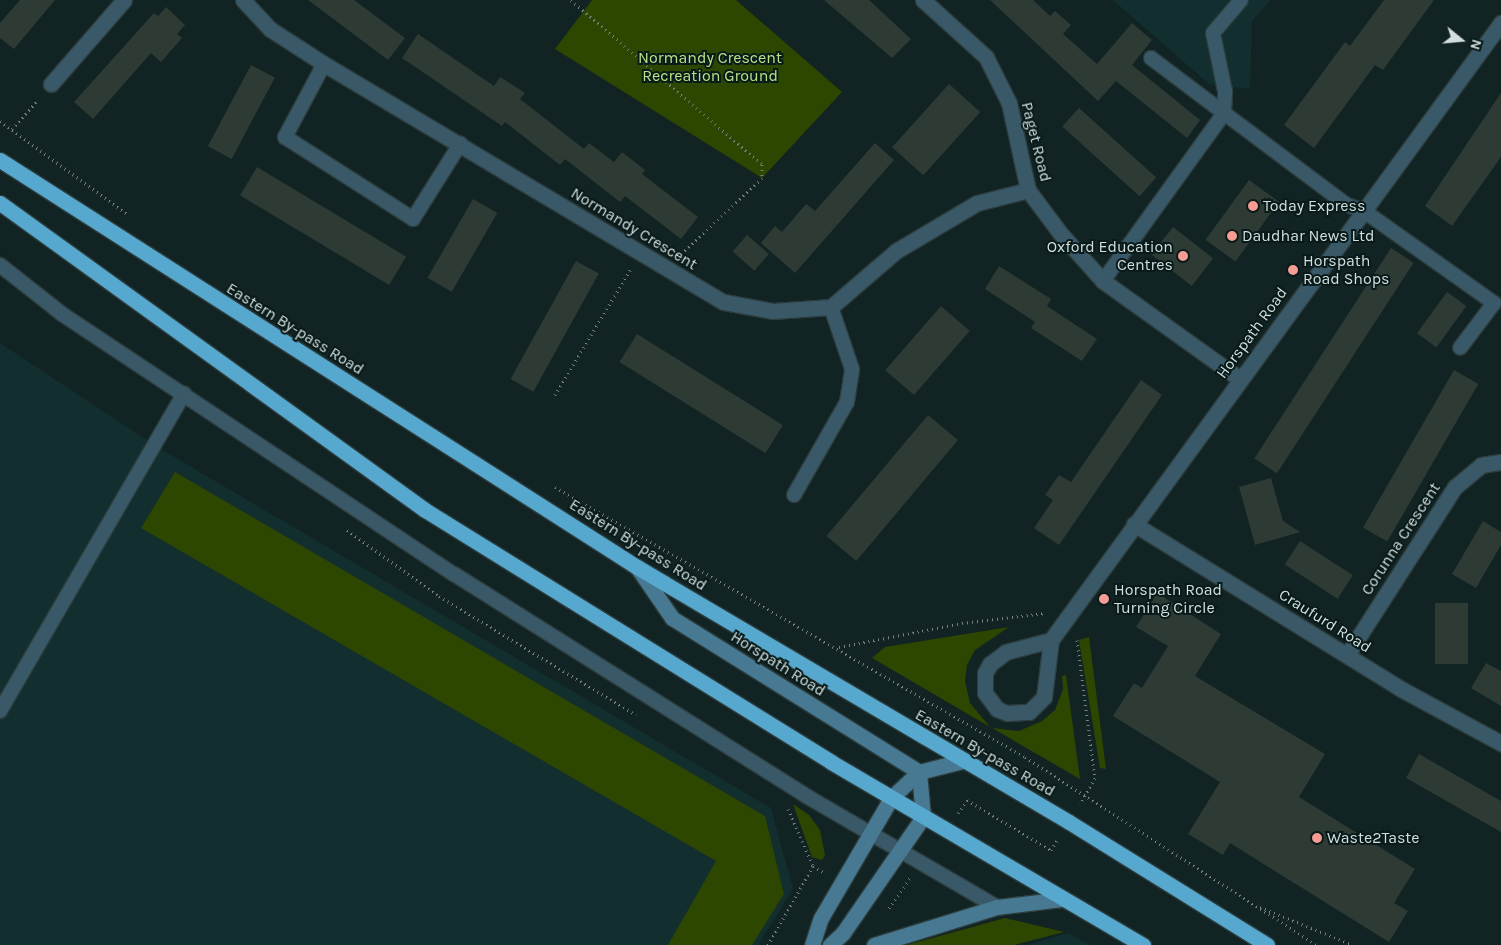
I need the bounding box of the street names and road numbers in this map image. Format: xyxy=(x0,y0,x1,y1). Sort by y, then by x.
street label: Paget Road xyxy=(1017,100,1055,184)
street label: Normandy Crescent xyxy=(567,184,701,274)
street label: Eastern By-pass Road xyxy=(223,279,367,379)
street label: Horspath Road xyxy=(1212,284,1292,382)
street label: Corunna Crescent xyxy=(1357,479,1445,599)
street label: Eastern By-pass Road xyxy=(566,495,710,595)
street label: Craufurd Road xyxy=(1275,585,1375,657)
street label: Horspath Road xyxy=(727,627,829,701)
street label: Eastern By-pass Road xyxy=(912,705,1058,801)

